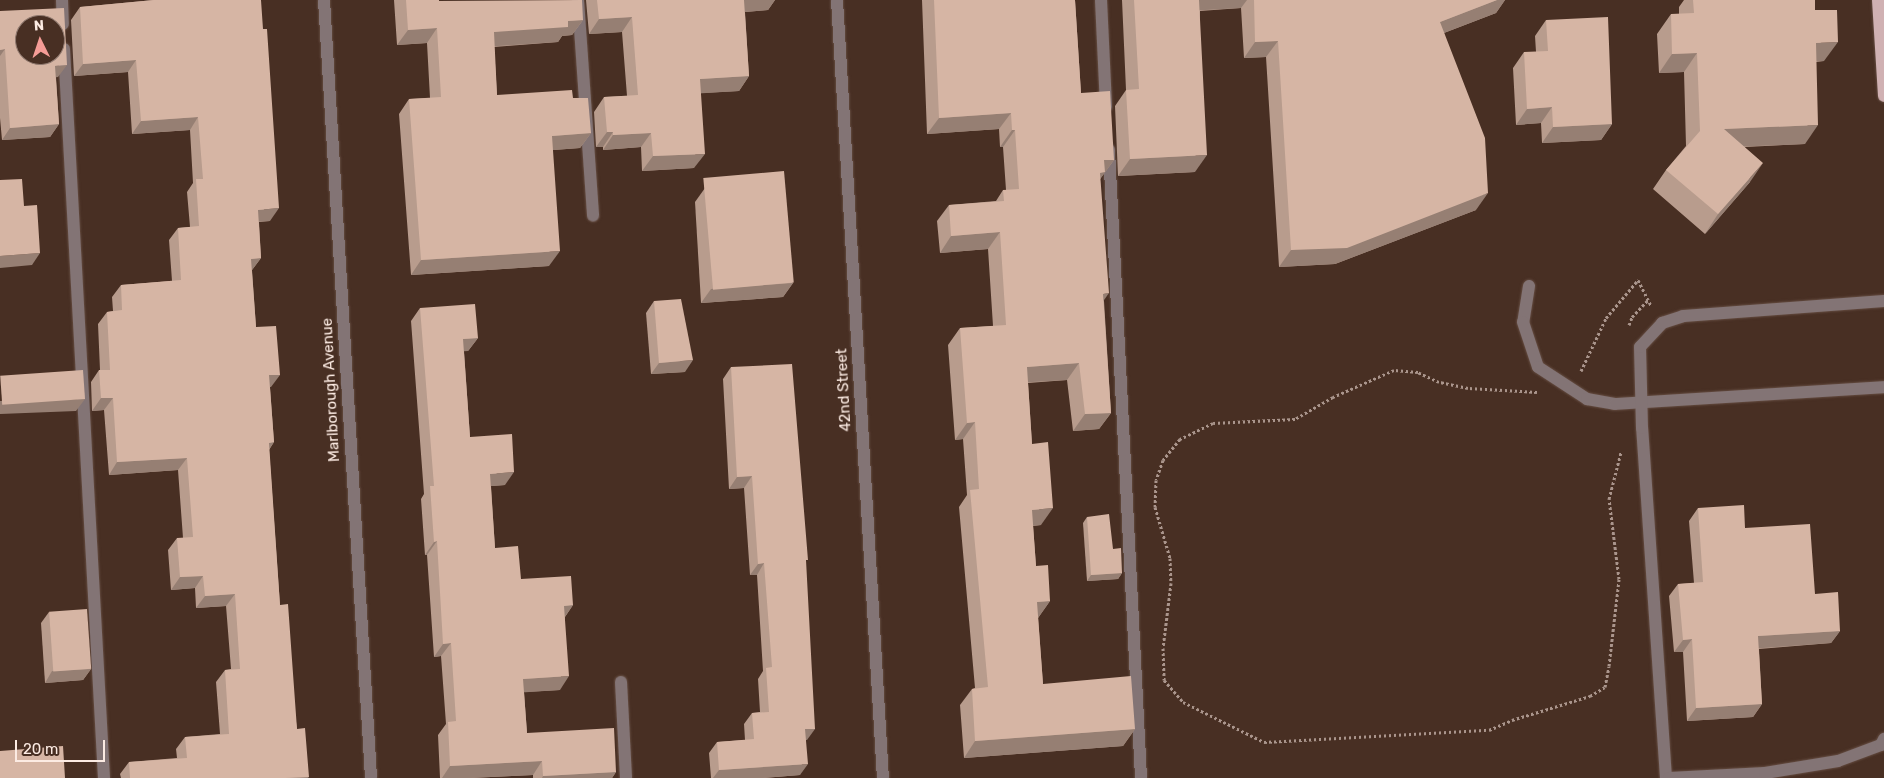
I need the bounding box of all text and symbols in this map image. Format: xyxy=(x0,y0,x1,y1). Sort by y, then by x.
north arrow xyxy=(15,15,65,65)
text: N xyxy=(33,17,45,34)
street label: Marlborough Avenue xyxy=(318,317,344,463)
street label: 42nd Street xyxy=(833,348,855,432)
scale bar xyxy=(18,730,108,762)
text: 20 m xyxy=(23,740,58,758)

